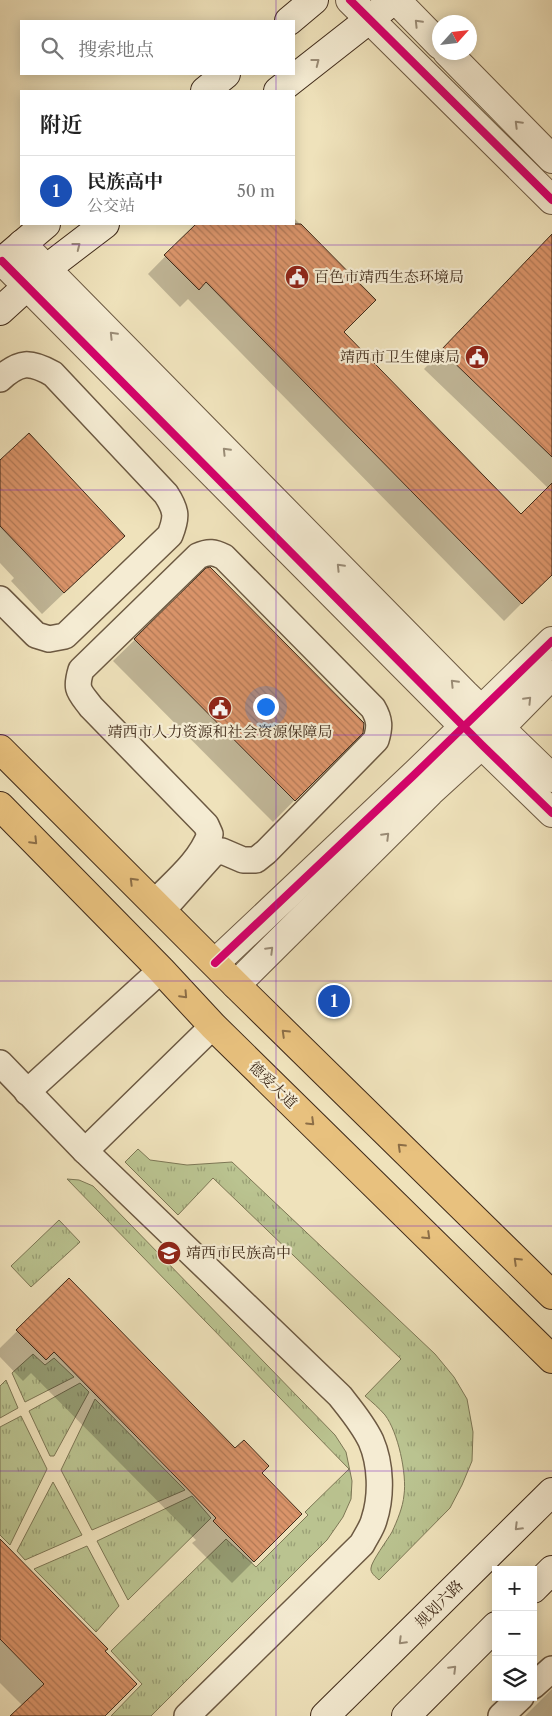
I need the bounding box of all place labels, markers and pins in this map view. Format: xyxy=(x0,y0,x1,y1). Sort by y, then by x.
public building icon: 百色市靖西生态环境局 xyxy=(284,264,310,290)
place label: 百色市靖西生态环境局 xyxy=(314,267,464,286)
public building icon: 靖西市卫生健康局 xyxy=(464,344,490,370)
place label: 靖西市卫生健康局 xyxy=(340,347,460,366)
public building icon: 靖西市人力资源和社会资源保障局 xyxy=(207,695,233,721)
place label: 靖西市人力资源和社会资源保障局 xyxy=(107,722,333,741)
pin: 1 xyxy=(318,982,350,1020)
school or university icon: 靖西市民族高中 xyxy=(156,1240,182,1266)
place label: 靖西市民族高中 xyxy=(186,1243,291,1262)

